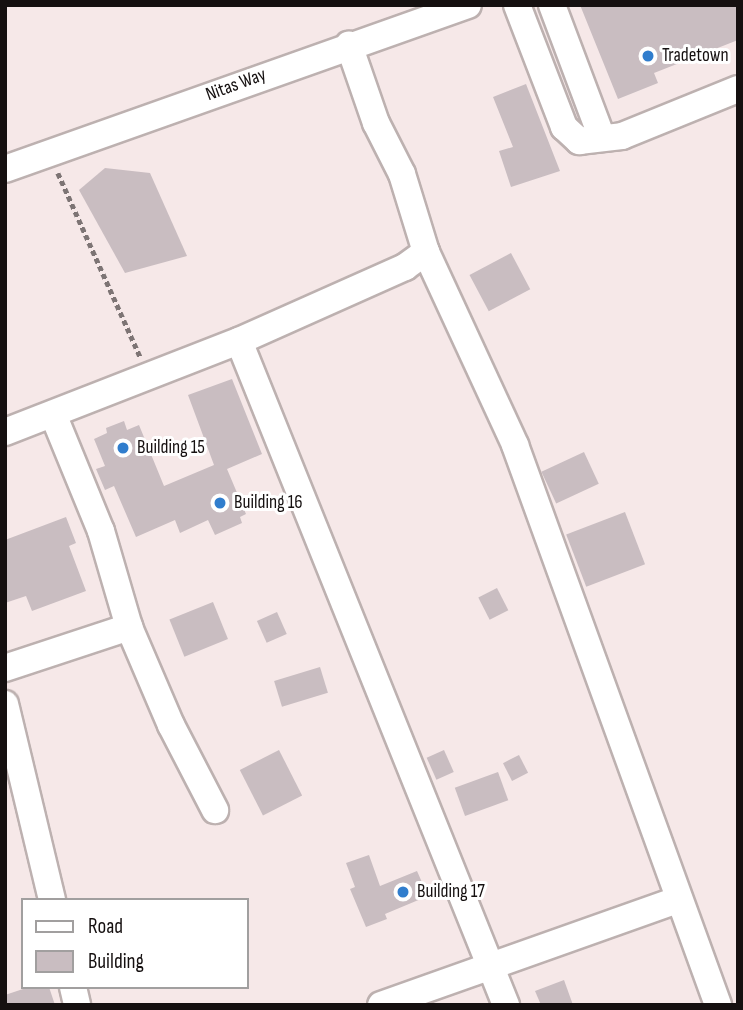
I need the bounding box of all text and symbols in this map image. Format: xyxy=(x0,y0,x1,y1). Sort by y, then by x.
place label: Tradetown xyxy=(662,45,729,67)
marker: Tradetown xyxy=(640,48,656,64)
street label: Nitas Way xyxy=(203,64,269,106)
place label: Building 15 xyxy=(137,437,205,459)
marker: Building 15 xyxy=(115,440,131,456)
place label: Building 16 xyxy=(234,492,303,514)
marker: Building 16 xyxy=(212,495,228,511)
place label: Building 17 xyxy=(417,881,485,903)
marker: Building 17 xyxy=(395,884,411,900)
legend xyxy=(21,898,248,989)
text: Road xyxy=(88,914,123,939)
text: Building xyxy=(88,949,144,974)

